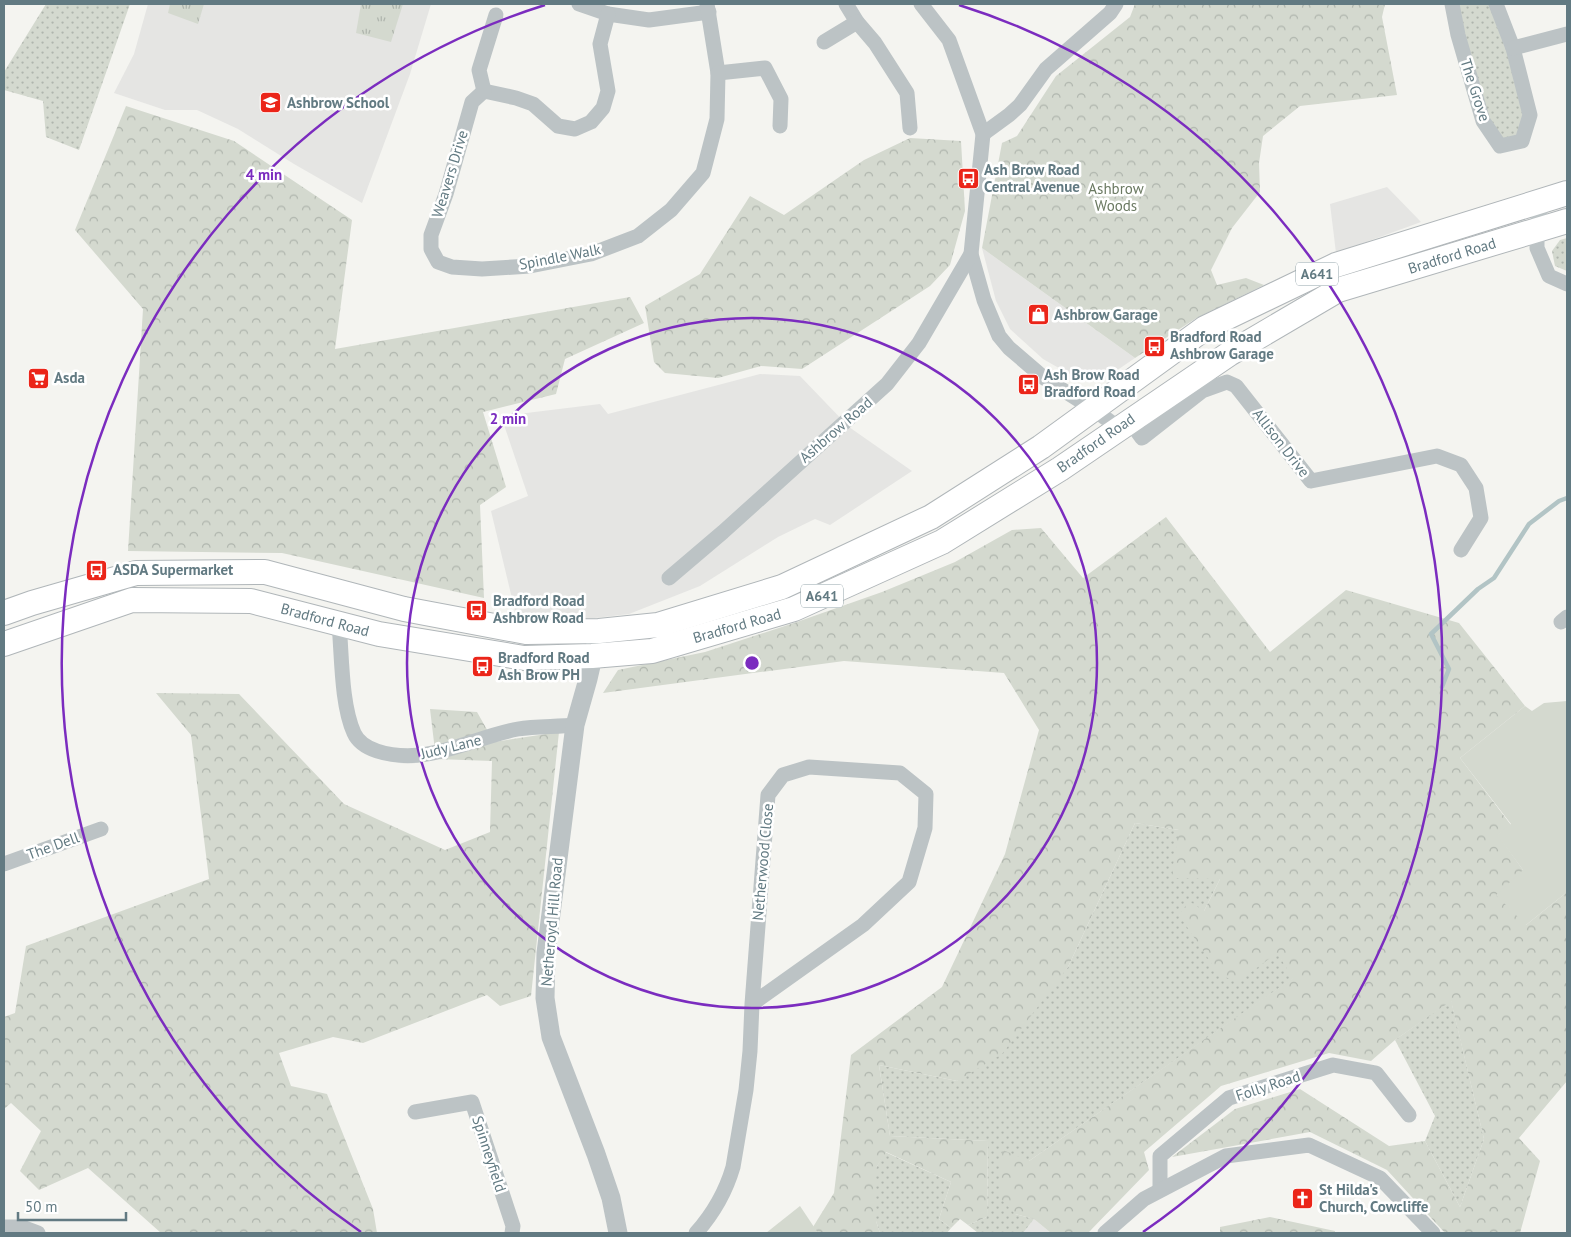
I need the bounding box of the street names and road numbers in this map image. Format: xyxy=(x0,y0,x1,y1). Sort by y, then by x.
street label: The Grove xyxy=(1456,56,1495,124)
street label: Weavers Drive xyxy=(427,128,472,220)
street label: Bradford Road xyxy=(1406,233,1498,278)
street label: Spindle Walk xyxy=(517,239,603,274)
road number: A641 xyxy=(1296,262,1338,286)
street label: Ashbrow Road xyxy=(795,393,876,467)
street label: Allison Drive xyxy=(1249,405,1314,481)
street label: Bradford Road xyxy=(1053,409,1138,476)
road number: A641 xyxy=(801,584,843,608)
street label: Bradford Road xyxy=(279,599,372,640)
street label: Bradford Road xyxy=(691,604,783,647)
street label: Judy Lane xyxy=(418,730,483,763)
street label: Netherwood Close xyxy=(748,803,777,921)
street label: The Dell xyxy=(24,827,82,864)
street label: Netheroyd Hill Road xyxy=(536,857,567,987)
street label: Folly Road xyxy=(1233,1066,1303,1105)
street label: Spinneyfield xyxy=(468,1113,511,1194)

